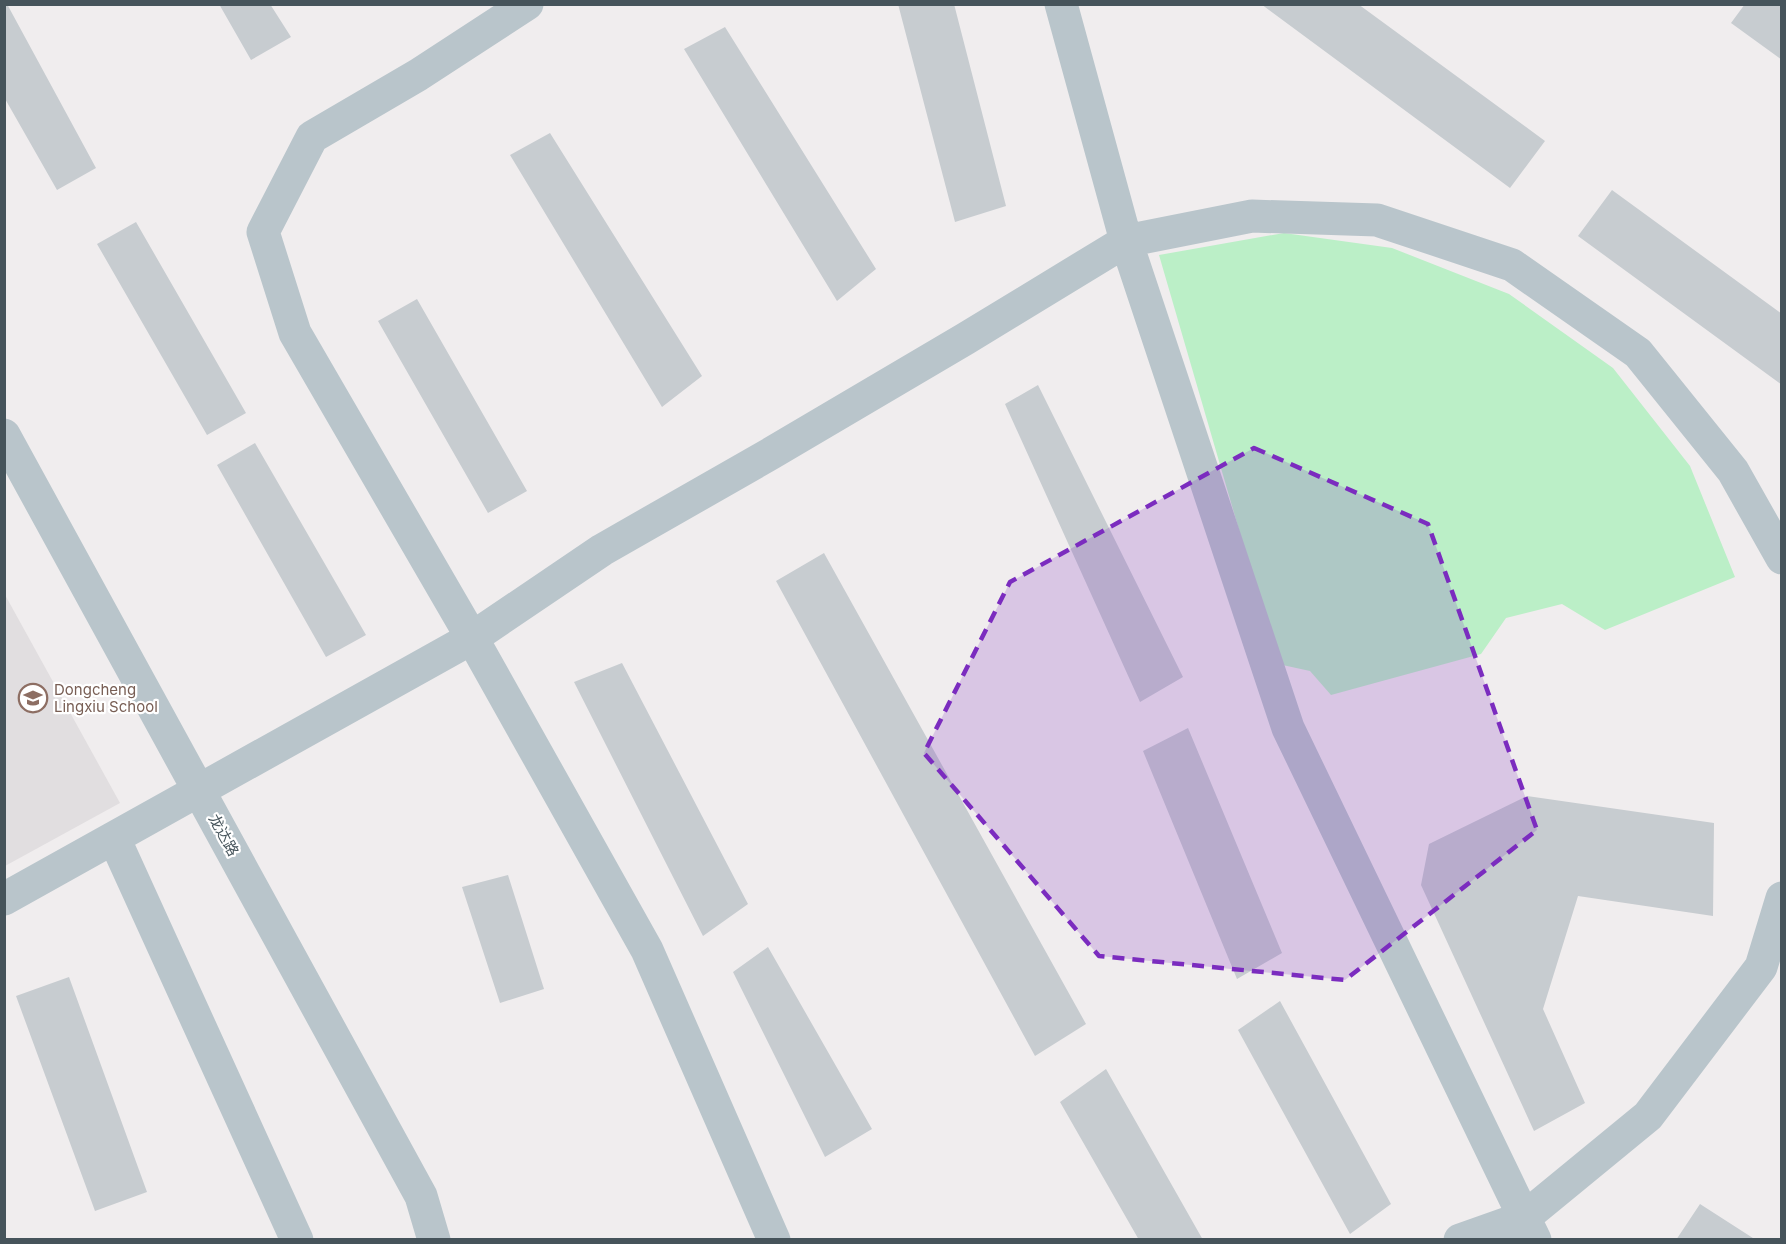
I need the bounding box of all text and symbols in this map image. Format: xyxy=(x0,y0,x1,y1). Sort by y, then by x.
place label: Dongcheng Lingxiu School xyxy=(54,680,158,716)
school or university icon: Dongcheng Lingxiu School xyxy=(17,682,49,714)
street label: 龙达路 xyxy=(205,811,243,859)

